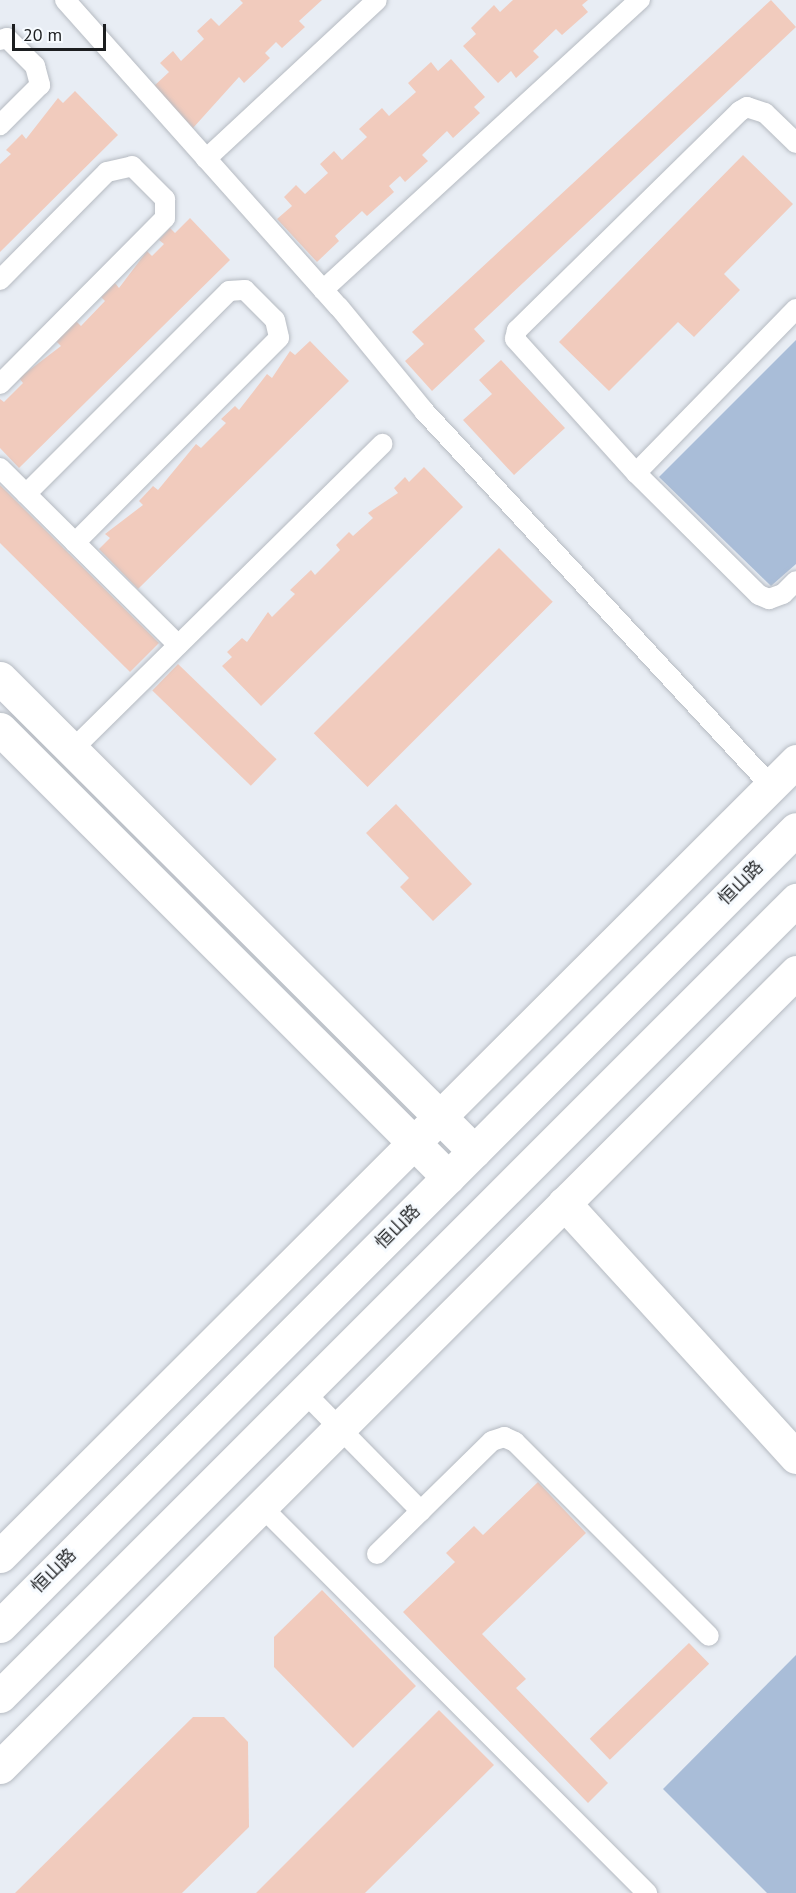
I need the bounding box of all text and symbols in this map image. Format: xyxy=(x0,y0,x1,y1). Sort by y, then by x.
scale bar xyxy=(15,12,110,50)
text: 20 m xyxy=(23,23,62,46)
street label: 恒山路 xyxy=(714,856,768,910)
street label: 恒山路 xyxy=(371,1200,425,1254)
street label: 恒山路 xyxy=(27,1544,81,1598)

